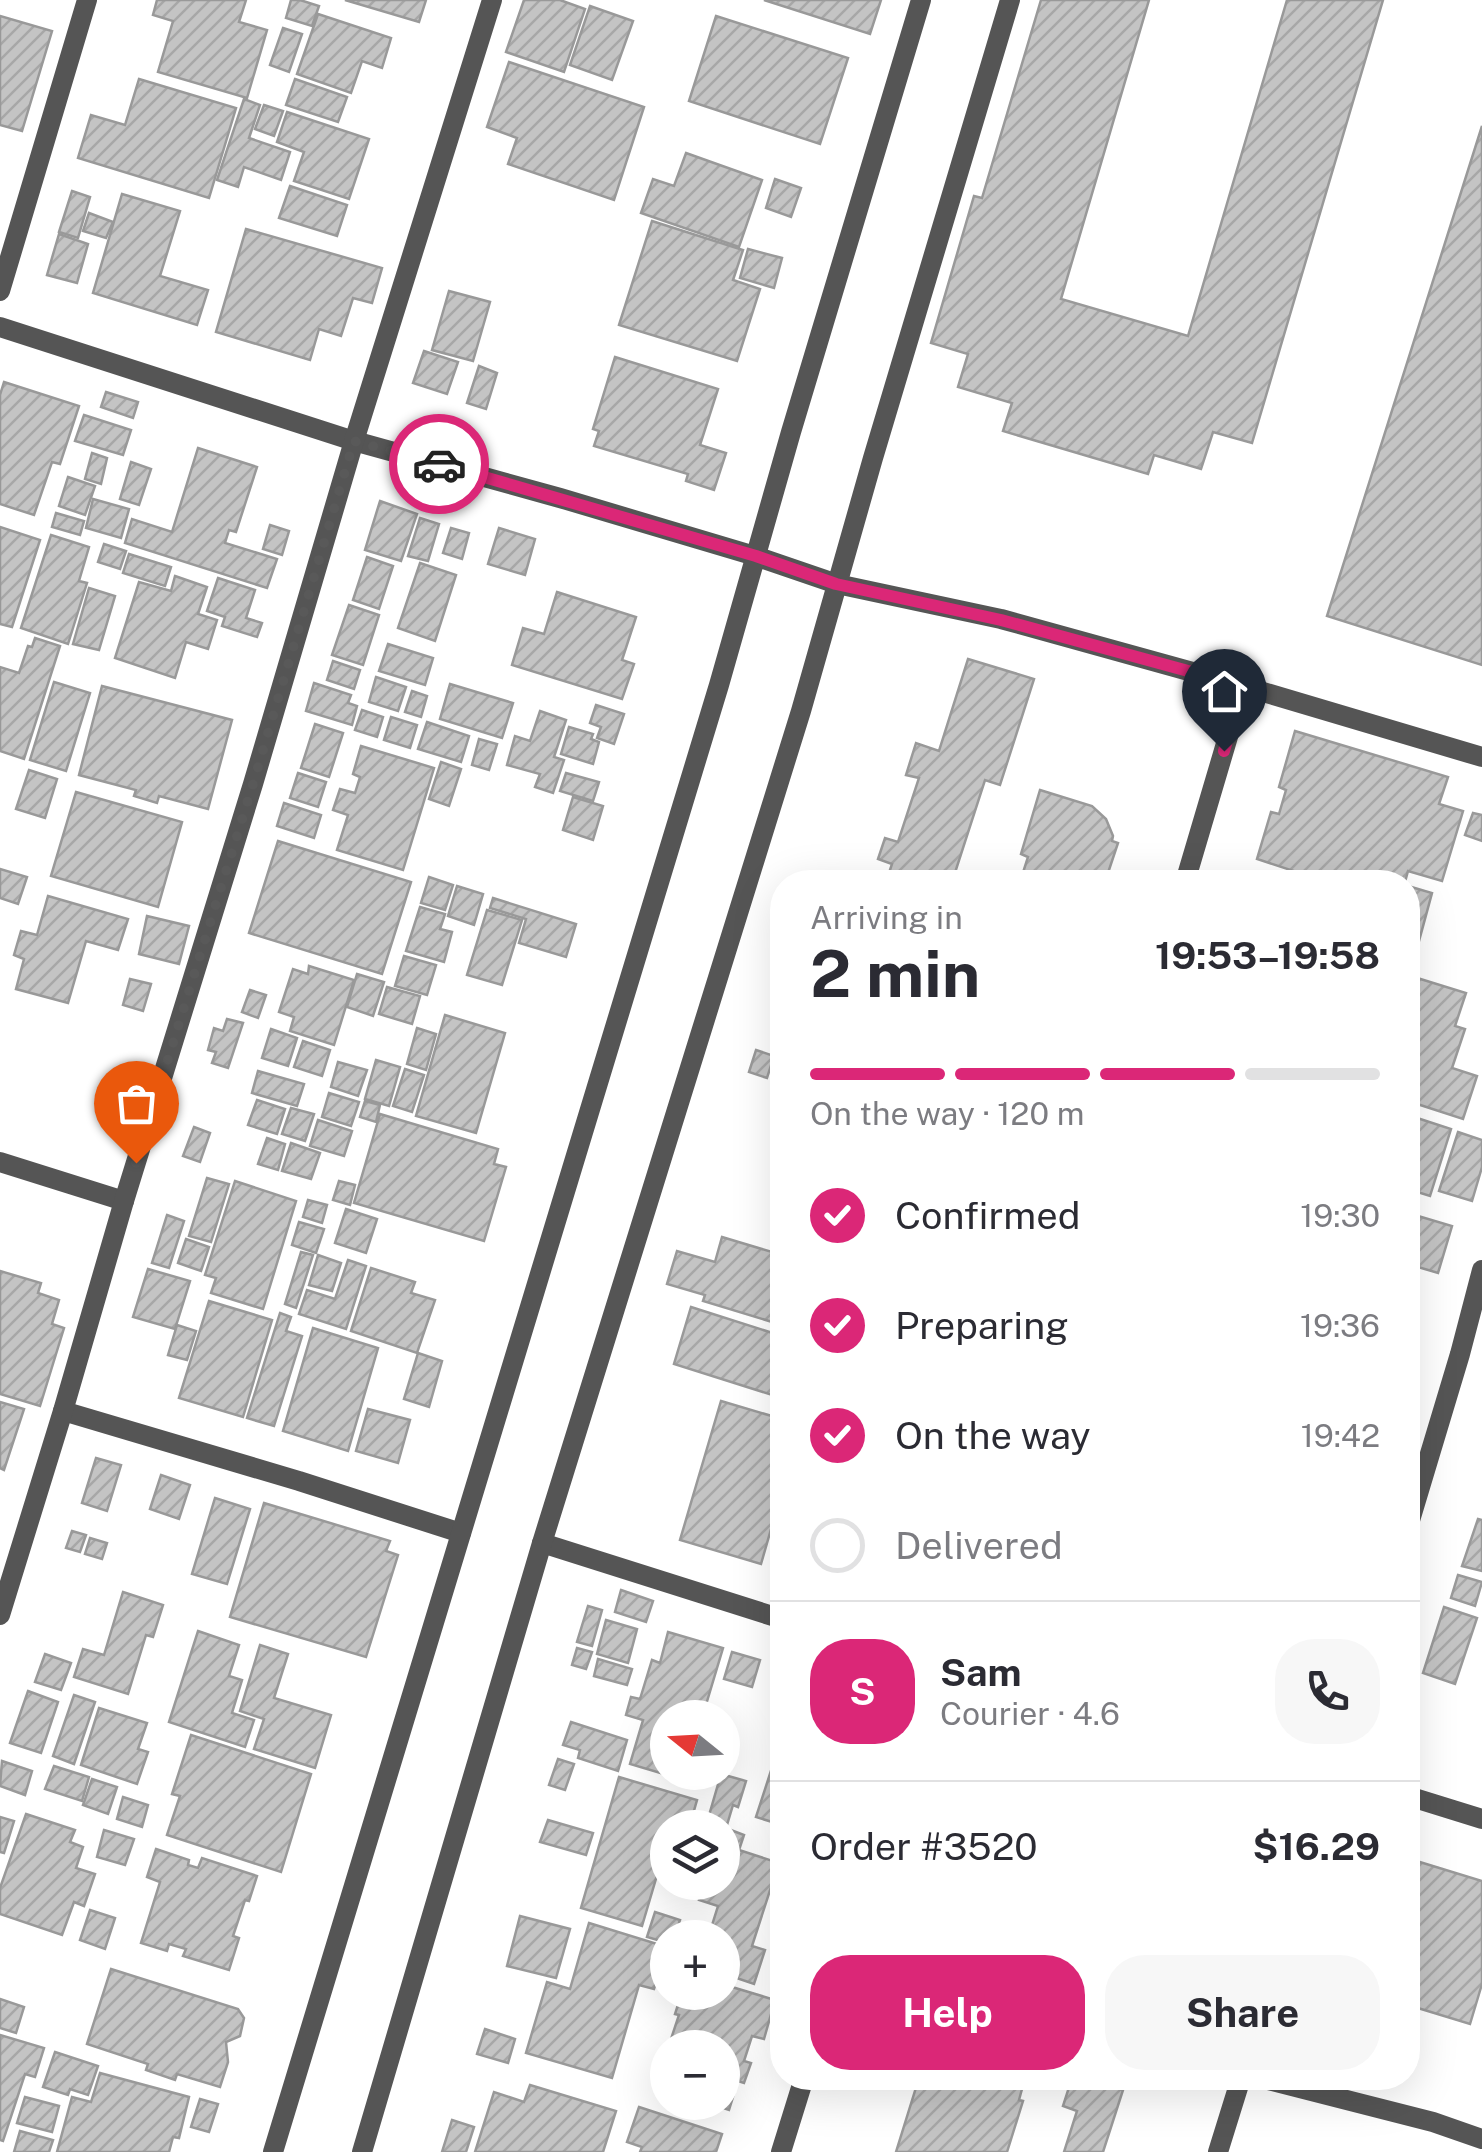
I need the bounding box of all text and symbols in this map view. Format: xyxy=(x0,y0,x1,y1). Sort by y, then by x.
courier xyxy=(389,414,489,514)
icon: car xyxy=(412,437,467,492)
pin xyxy=(1182,649,1267,752)
icon: home xyxy=(1197,664,1252,719)
text: Arriving in xyxy=(810,899,963,936)
text: 19:53–19:58 xyxy=(1155,933,1380,978)
text: 2 min xyxy=(810,935,980,1012)
pin xyxy=(94,1061,179,1164)
icon: bag xyxy=(109,1076,164,1131)
text: On the way · 120 m xyxy=(810,1095,1084,1132)
icon: check xyxy=(810,1188,865,1243)
text: Confirmed xyxy=(895,1193,1080,1238)
text: 19:30 xyxy=(1300,1197,1380,1234)
icon: check xyxy=(810,1298,865,1353)
text: Preparing xyxy=(895,1303,1069,1348)
text: 19:36 xyxy=(1300,1307,1380,1344)
icon: check xyxy=(810,1408,865,1463)
text: On the way xyxy=(895,1413,1091,1458)
text: 19:42 xyxy=(1301,1417,1380,1454)
text: Delivered xyxy=(895,1523,1063,1568)
button: phone xyxy=(1275,1639,1380,1744)
text: Sam xyxy=(940,1650,1022,1695)
text: S xyxy=(849,1669,876,1714)
text: Courier · 4.6 xyxy=(940,1695,1120,1732)
north arrow xyxy=(650,1700,740,1790)
map controls xyxy=(650,1700,740,2120)
button: layers xyxy=(650,1810,740,1900)
text: Order #3520 xyxy=(810,1824,1038,1869)
text: $16.29 xyxy=(1253,1824,1380,1869)
button: + xyxy=(650,1920,740,2010)
button: Help xyxy=(810,1955,1085,2070)
button: Share xyxy=(1105,1955,1380,2070)
button: − xyxy=(650,2030,740,2120)

